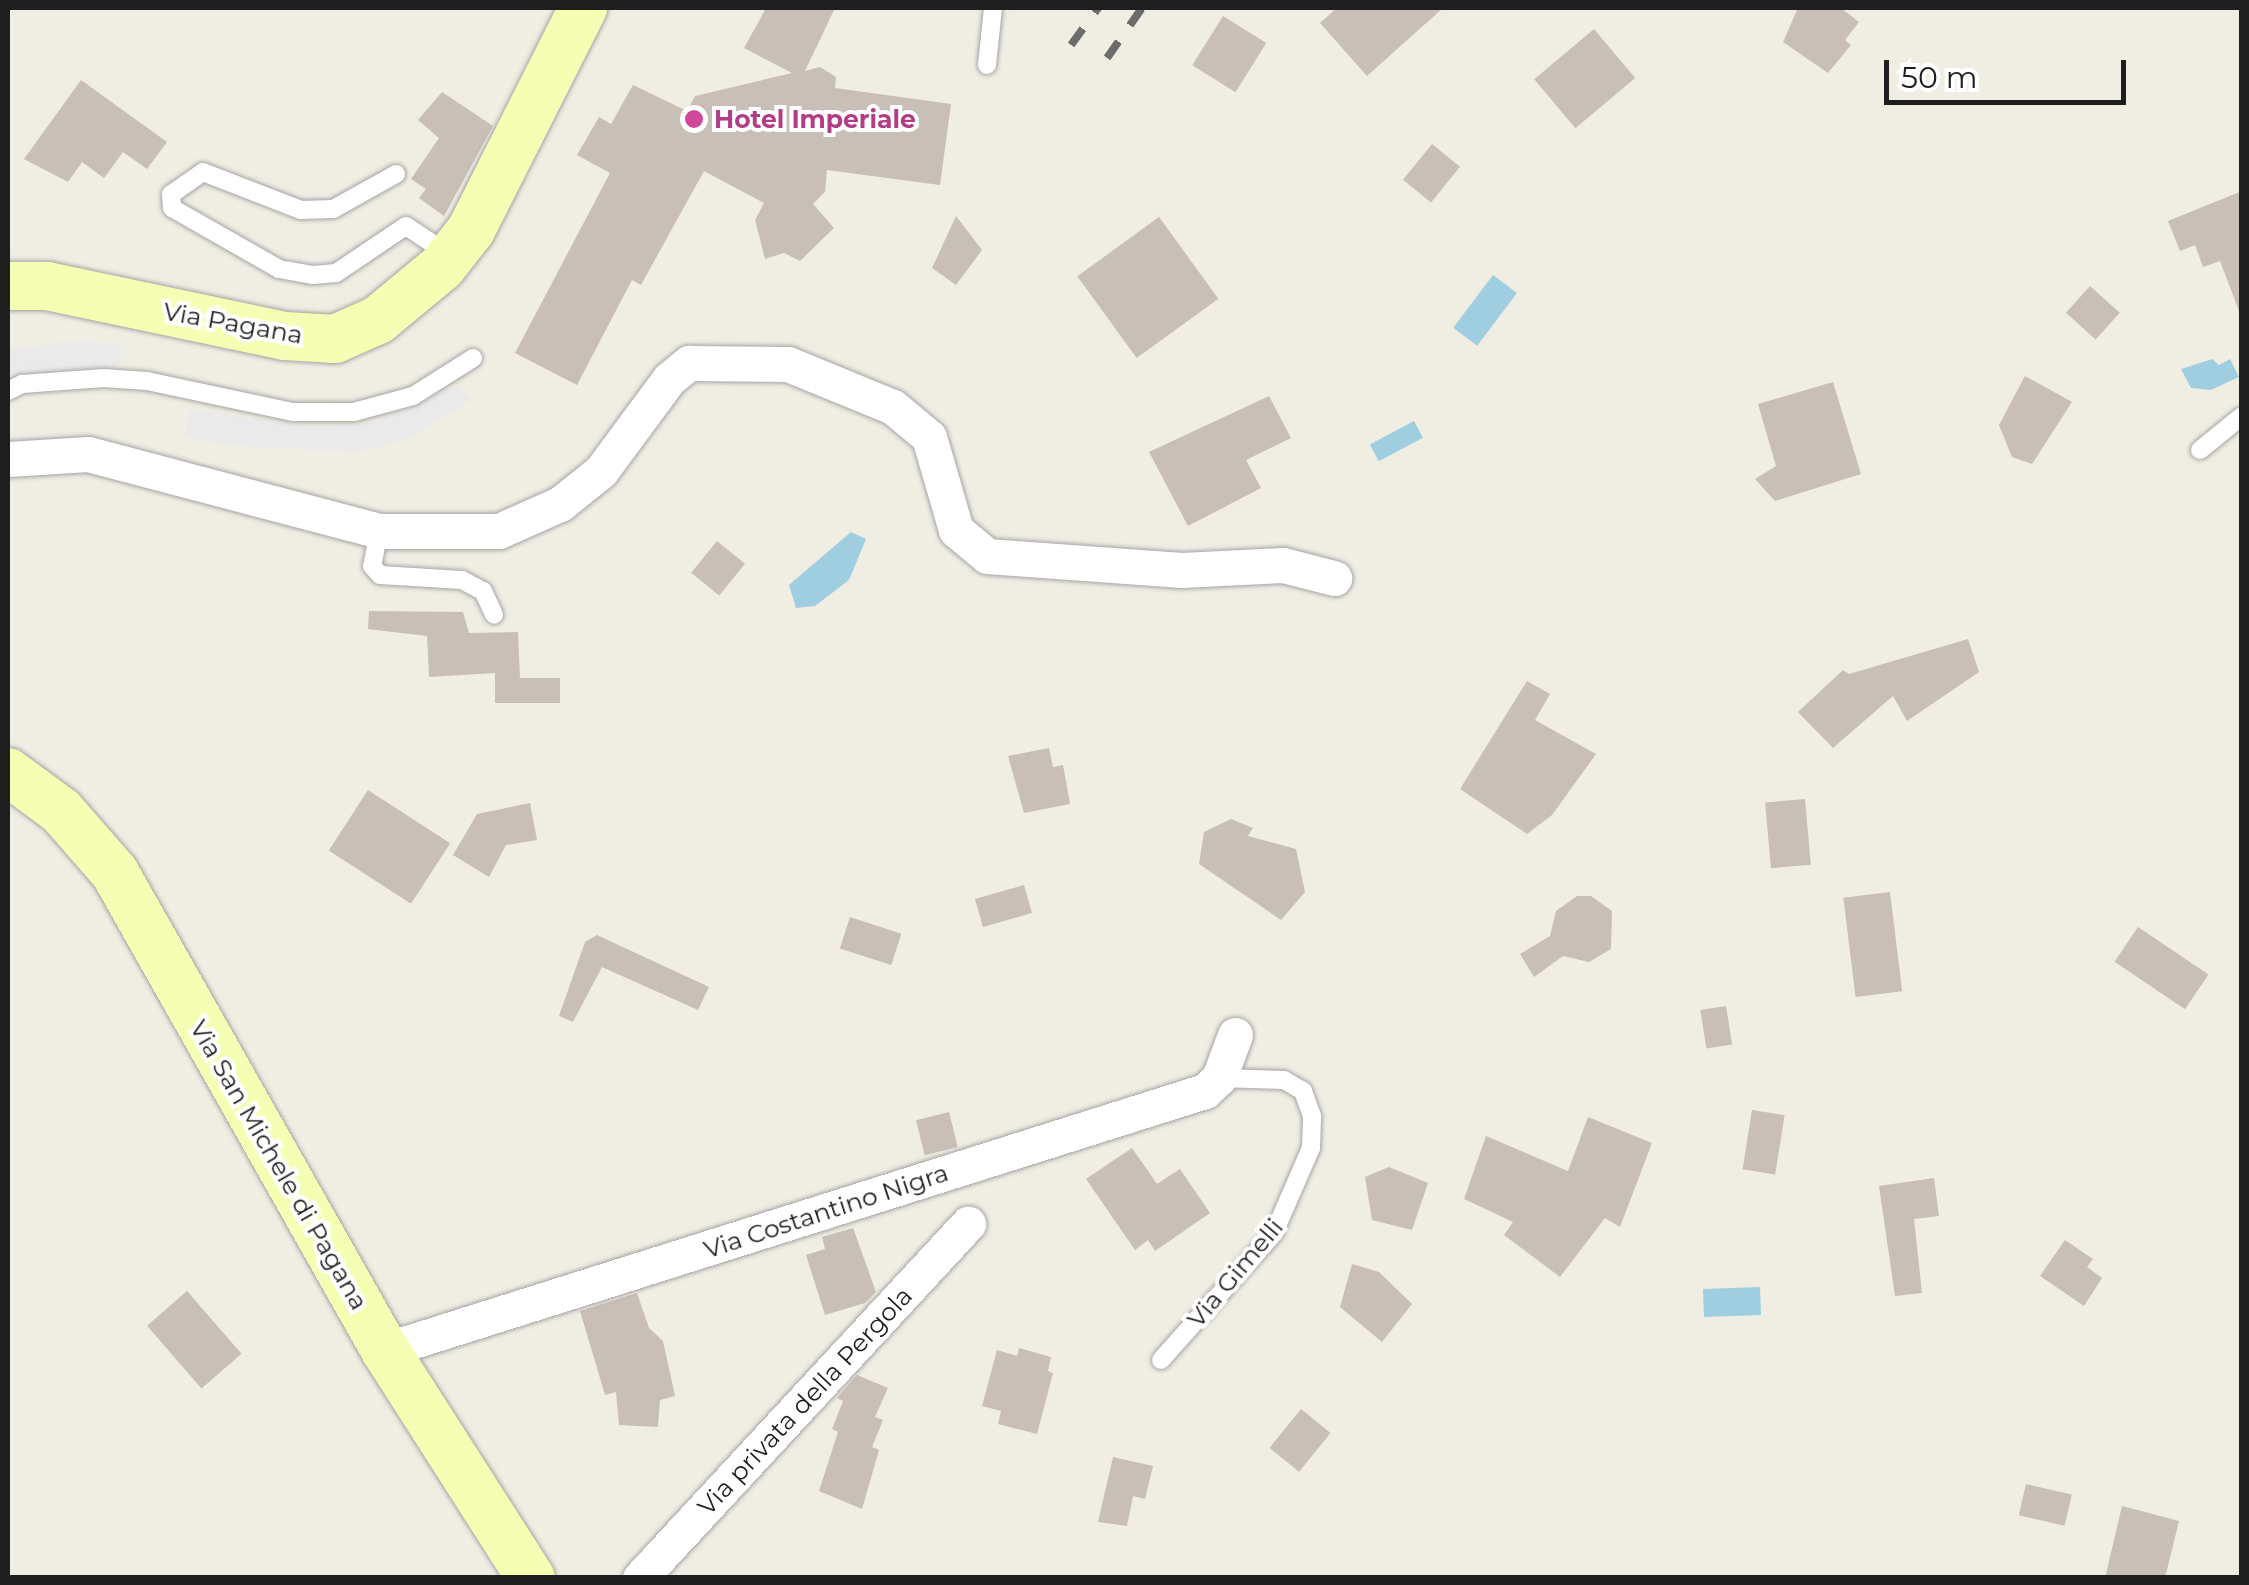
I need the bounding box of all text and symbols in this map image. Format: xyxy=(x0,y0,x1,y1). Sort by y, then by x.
scale bar xyxy=(1889,40,2132,102)
text: 50 m xyxy=(1901,59,1978,96)
place label: Hotel Imperiale xyxy=(714,104,916,134)
marker: Hotel Imperiale xyxy=(683,108,705,130)
street label: Via Pagana xyxy=(161,296,305,350)
street label: Via San Michele di Pagana xyxy=(184,1015,374,1315)
street label: Via Costantino Nigra xyxy=(700,1157,952,1265)
street label: Via Gimelli xyxy=(1181,1212,1289,1334)
street label: Via privata della Pergola xyxy=(691,1281,919,1521)

